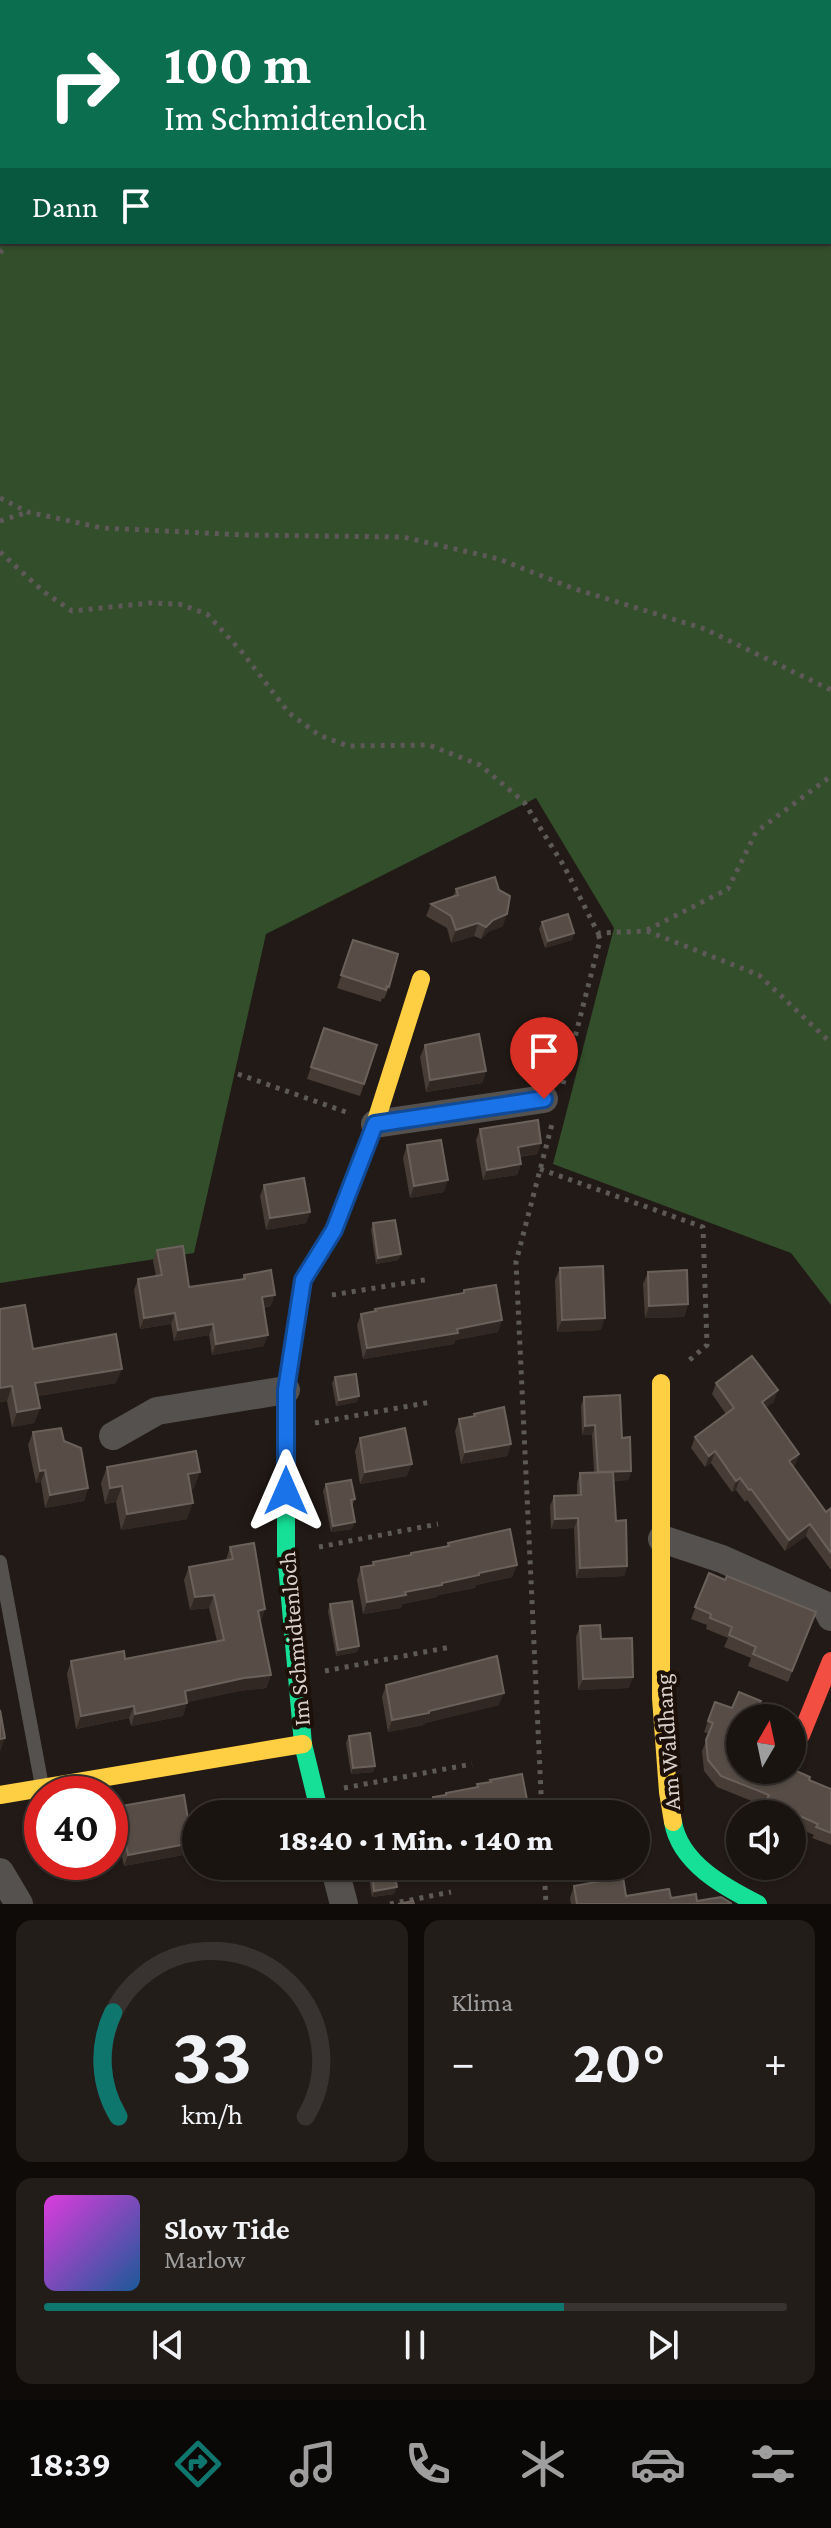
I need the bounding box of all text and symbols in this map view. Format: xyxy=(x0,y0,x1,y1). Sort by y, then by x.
icon: right xyxy=(32,32,136,136)
text: 100 m xyxy=(164,33,311,95)
text: Im Schmidtenloch xyxy=(164,98,427,138)
icon: arrive xyxy=(114,184,158,228)
text: Dann xyxy=(32,190,98,223)
pin xyxy=(510,1017,578,1099)
icon: arrive xyxy=(522,1029,566,1073)
position arrow xyxy=(244,1449,328,1533)
street label: Im Schmidtenloch xyxy=(273,1550,315,1728)
street label: Am Waldhang xyxy=(649,1672,685,1811)
north arrow xyxy=(726,1704,806,1784)
map controls xyxy=(726,1704,806,1880)
speed limit sign: 40 xyxy=(24,1776,128,1880)
button: sound xyxy=(726,1800,806,1880)
text: 18:40 · 1 Min. · 140 m xyxy=(279,1823,553,1856)
text: Klima xyxy=(452,1988,513,2017)
text: 33 xyxy=(171,2008,252,2101)
text: 20° xyxy=(573,2028,666,2095)
text: − xyxy=(452,2038,475,2086)
text: + xyxy=(764,2038,787,2086)
text: km/h xyxy=(181,2098,243,2130)
text: Slow Tide xyxy=(164,2212,290,2245)
text: Marlow xyxy=(164,2245,245,2274)
icon: previous xyxy=(146,2323,190,2367)
icon: pause xyxy=(393,2323,437,2367)
icon: next xyxy=(641,2323,685,2367)
icon: directions xyxy=(170,2436,226,2492)
icon: music xyxy=(285,2436,341,2492)
icon: phone xyxy=(400,2436,456,2492)
icon: climate xyxy=(515,2436,571,2492)
icon: car xyxy=(630,2436,686,2492)
icon: filters xyxy=(745,2436,801,2492)
text: 18:39 xyxy=(30,2444,111,2484)

